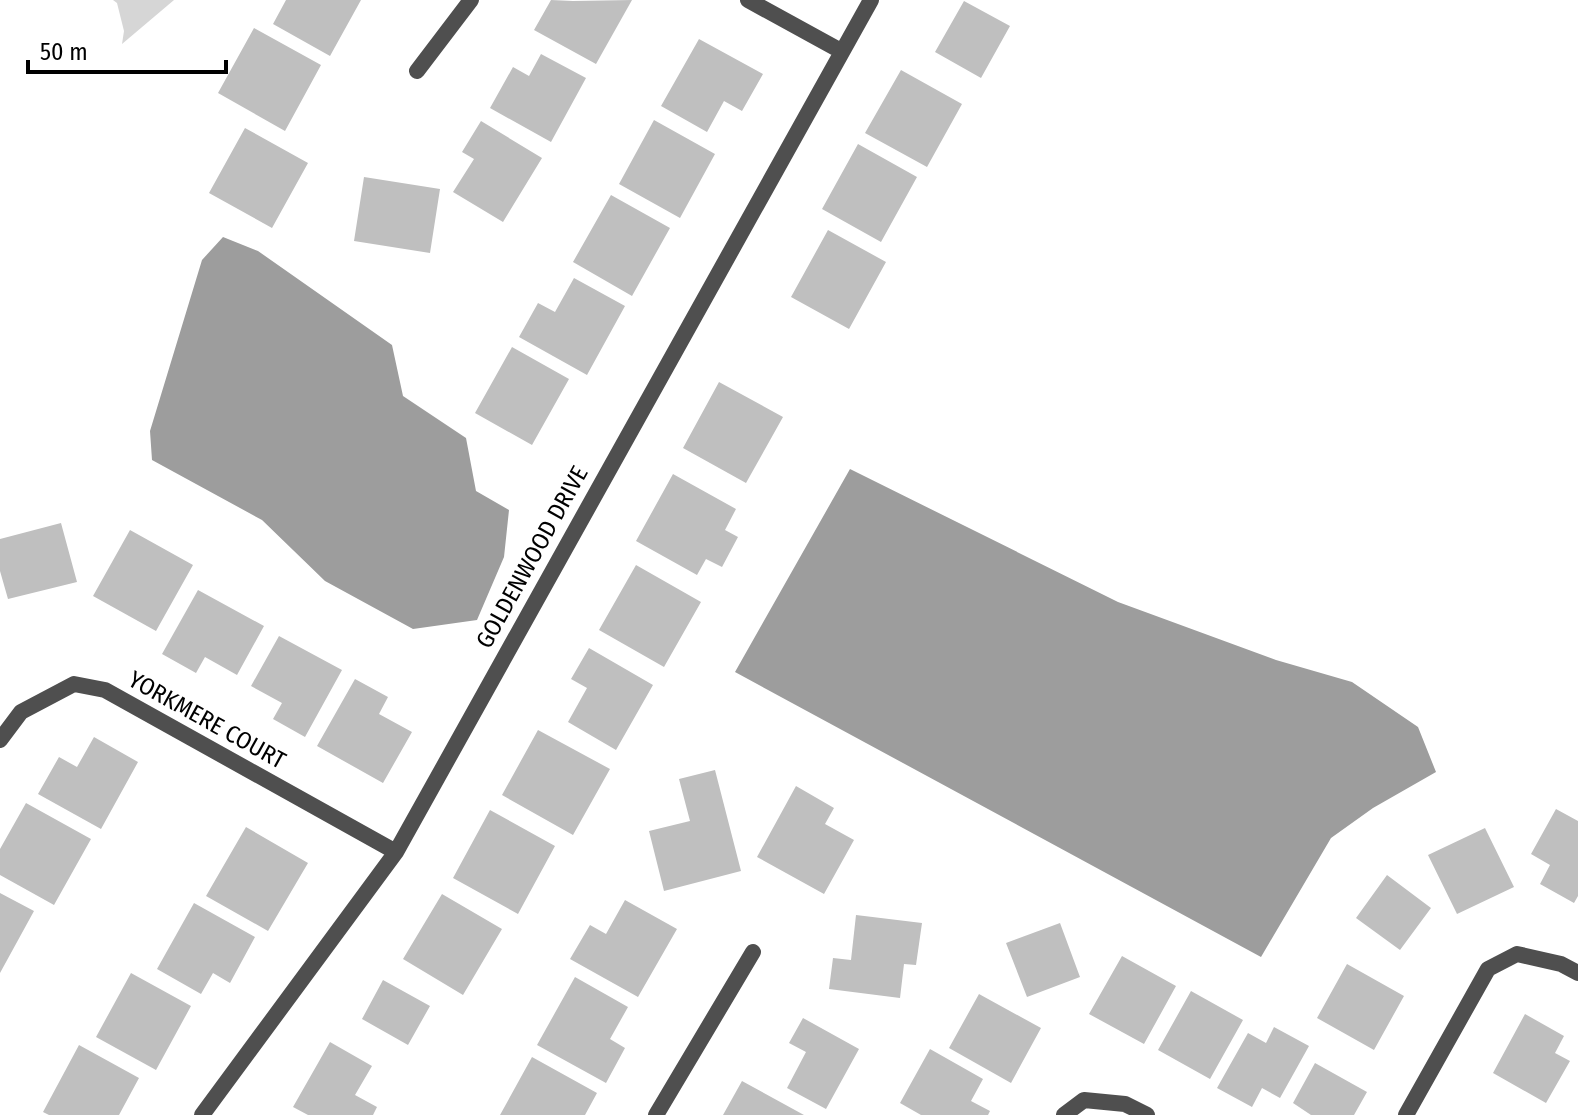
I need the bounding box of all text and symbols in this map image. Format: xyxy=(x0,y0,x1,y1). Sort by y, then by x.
scale bar xyxy=(28,24,226,74)
text: 50 m xyxy=(40,38,88,66)
street label: GOLDENWOOD DRIVE xyxy=(470,461,594,653)
street label: YORKMERE COURT xyxy=(124,665,290,775)

